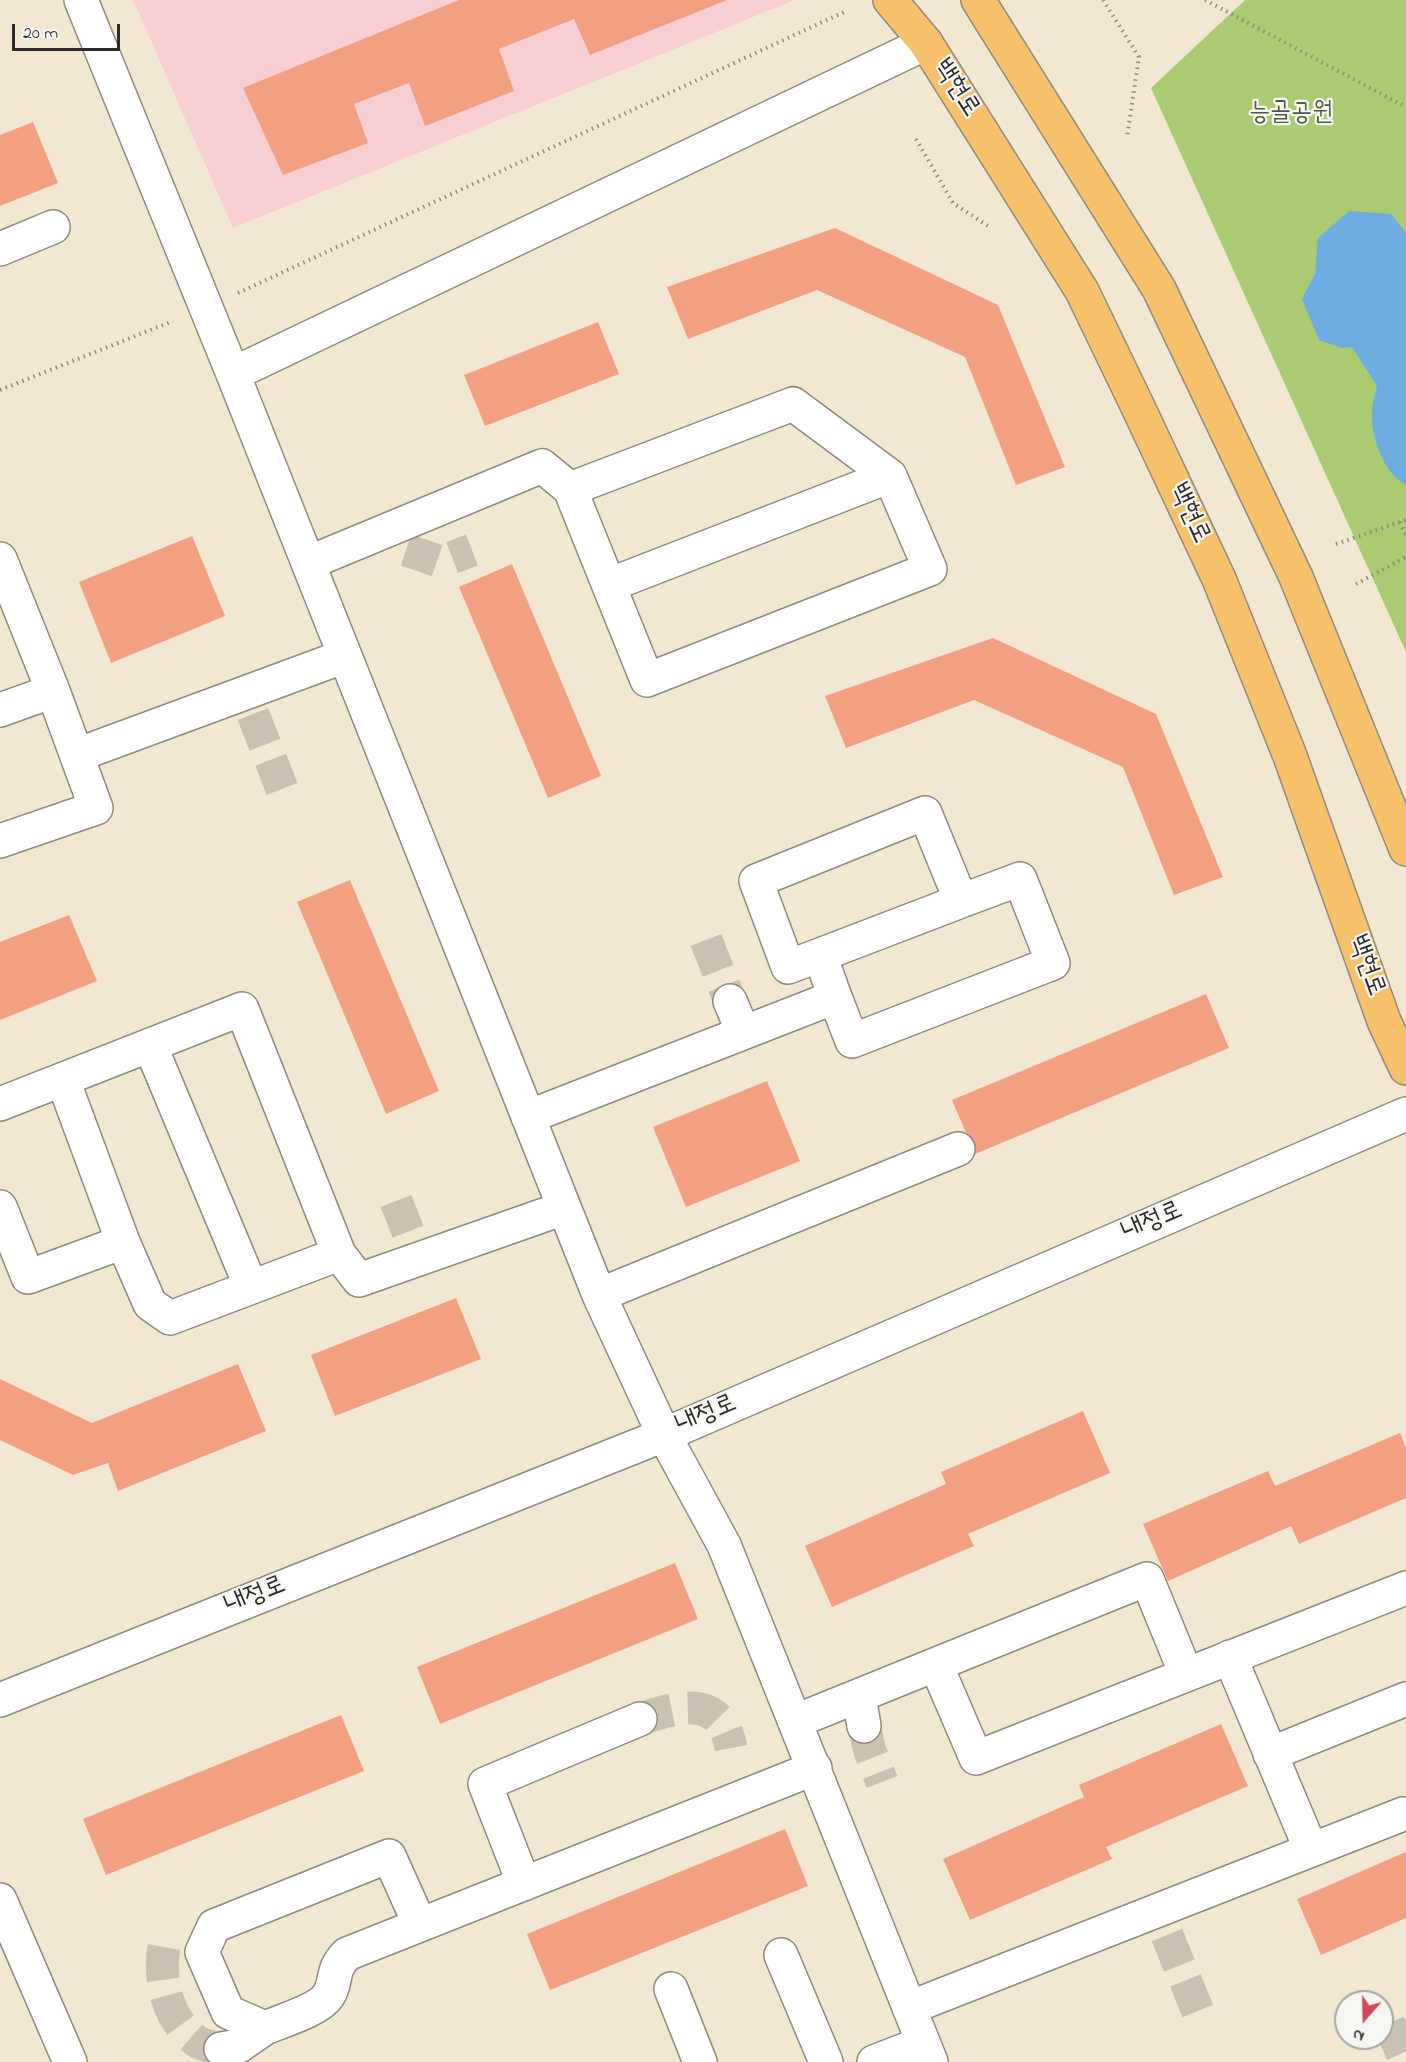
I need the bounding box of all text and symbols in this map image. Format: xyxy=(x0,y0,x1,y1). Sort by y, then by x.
scale bar xyxy=(15,12,123,50)
text: 20 m xyxy=(23,21,58,47)
street label: 백현로 xyxy=(925,54,985,124)
park label: 능골공원 xyxy=(1249,99,1333,131)
street label: 백현로 xyxy=(1161,479,1215,549)
street label: 백현로 xyxy=(1340,931,1390,1001)
street label: 내정로 xyxy=(1118,1196,1188,1250)
street label: 내정로 xyxy=(672,1389,742,1443)
street label: 내정로 xyxy=(221,1571,291,1623)
north arrow xyxy=(1334,1990,1394,2050)
text: N xyxy=(1349,2022,1368,2048)

